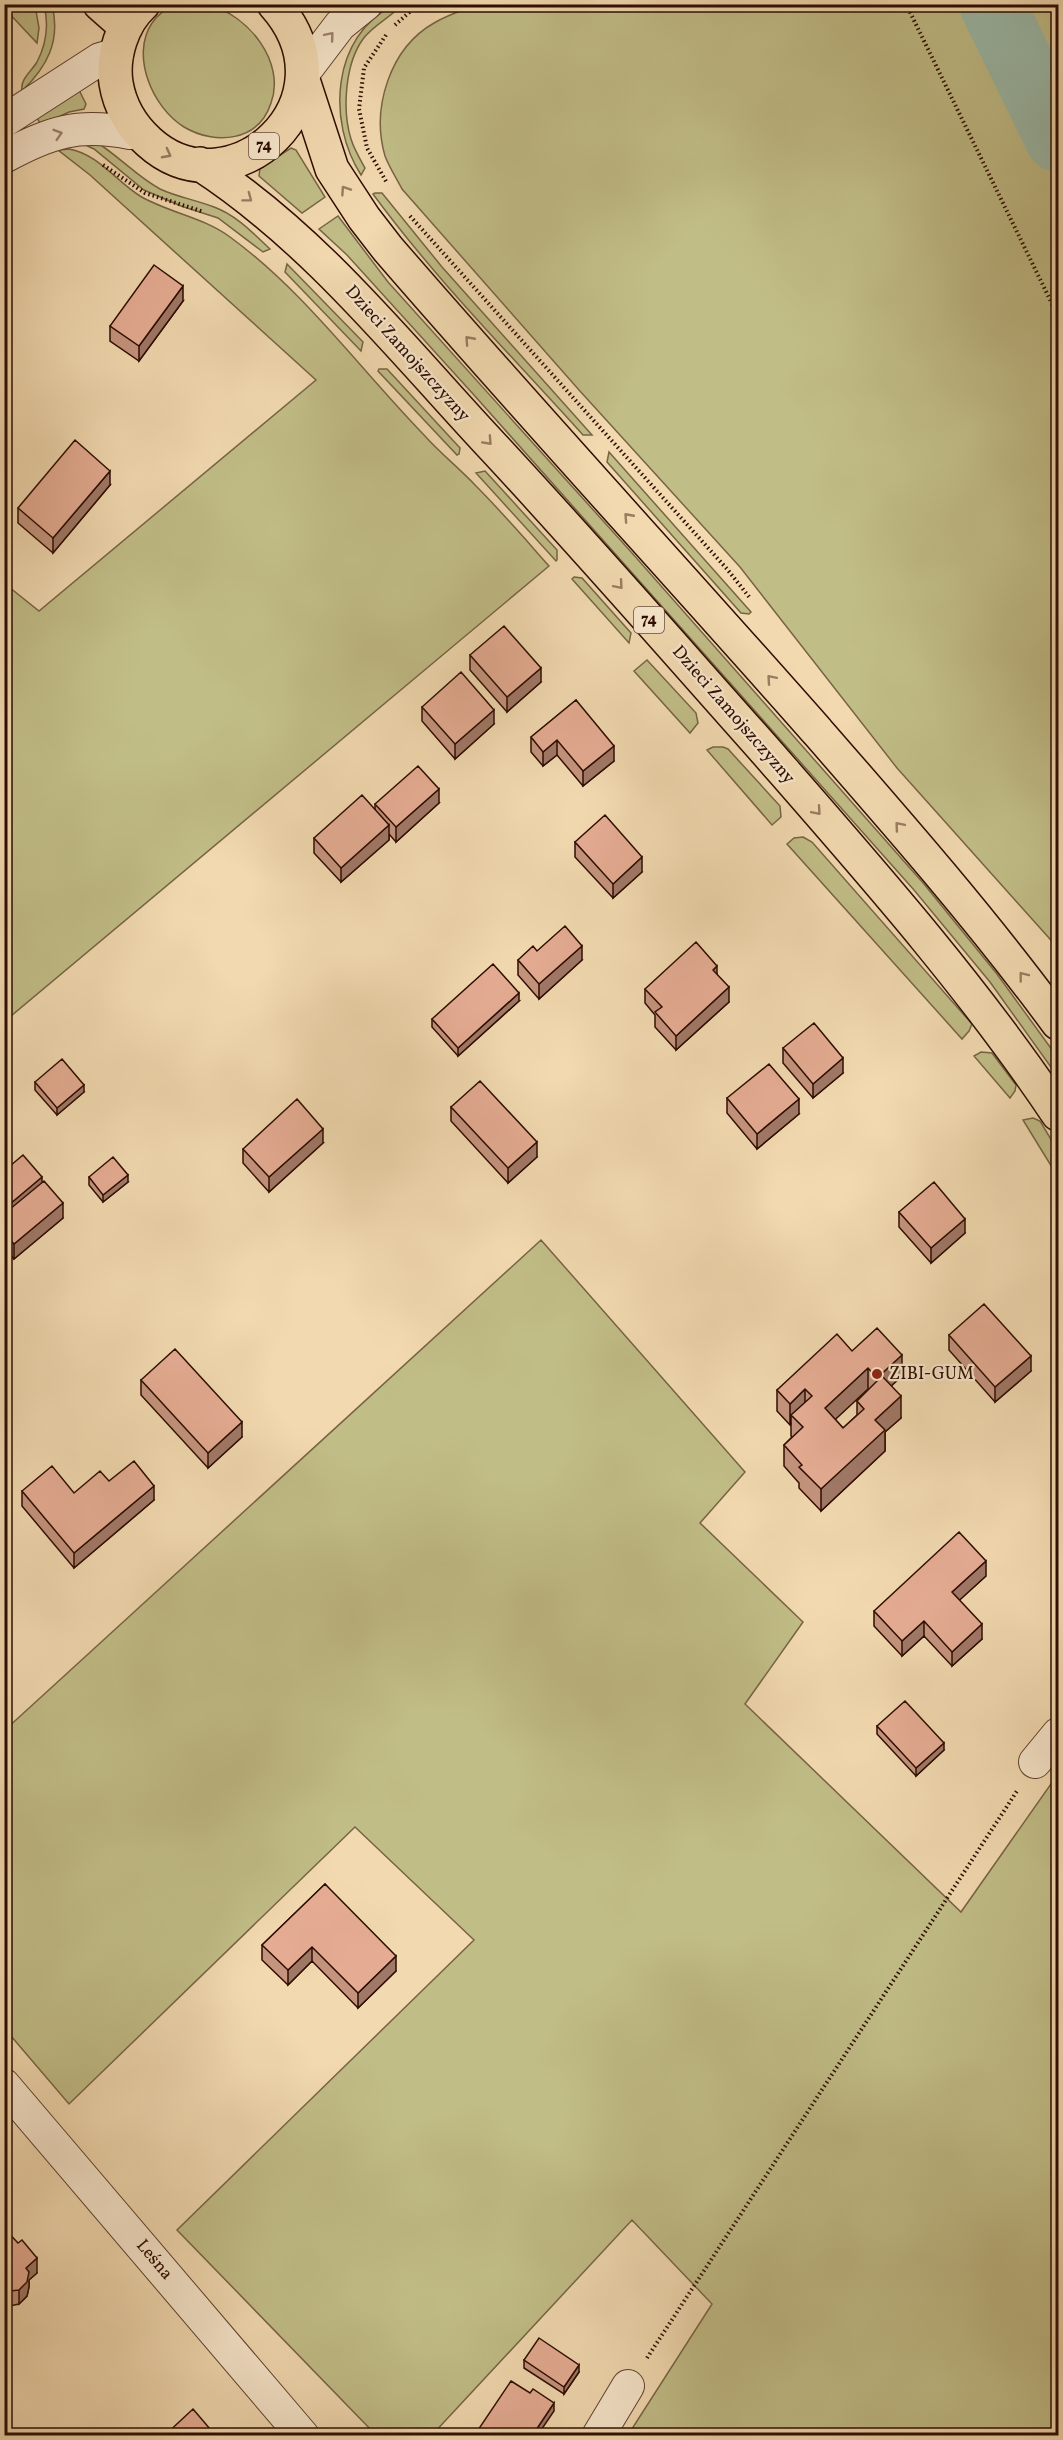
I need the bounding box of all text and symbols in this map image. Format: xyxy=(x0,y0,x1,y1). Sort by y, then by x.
one-way arrow xyxy=(323,32,334,43)
one-way arrow xyxy=(52,129,63,141)
road number: 74 xyxy=(249,133,279,159)
one-way arrow xyxy=(161,147,171,158)
one-way arrow xyxy=(341,186,352,197)
one-way arrow xyxy=(242,190,253,201)
street label: Dzieci Zamojszczyzny xyxy=(339,280,475,428)
one-way arrow xyxy=(465,337,476,347)
one-way arrow xyxy=(480,434,491,445)
one-way arrow xyxy=(624,513,635,524)
one-way arrow xyxy=(612,579,623,589)
road number: 74 xyxy=(634,607,664,633)
street label: Dzieci Zamojszczyzny xyxy=(666,640,800,790)
one-way arrow xyxy=(767,675,778,686)
one-way arrow xyxy=(810,804,821,814)
one-way arrow xyxy=(895,822,906,833)
one-way arrow xyxy=(1020,972,1031,983)
place label: ZIBI-GUM xyxy=(889,1362,974,1387)
marker: ZIBI-GUM xyxy=(870,1367,884,1381)
street label: Leśna xyxy=(130,2234,178,2286)

